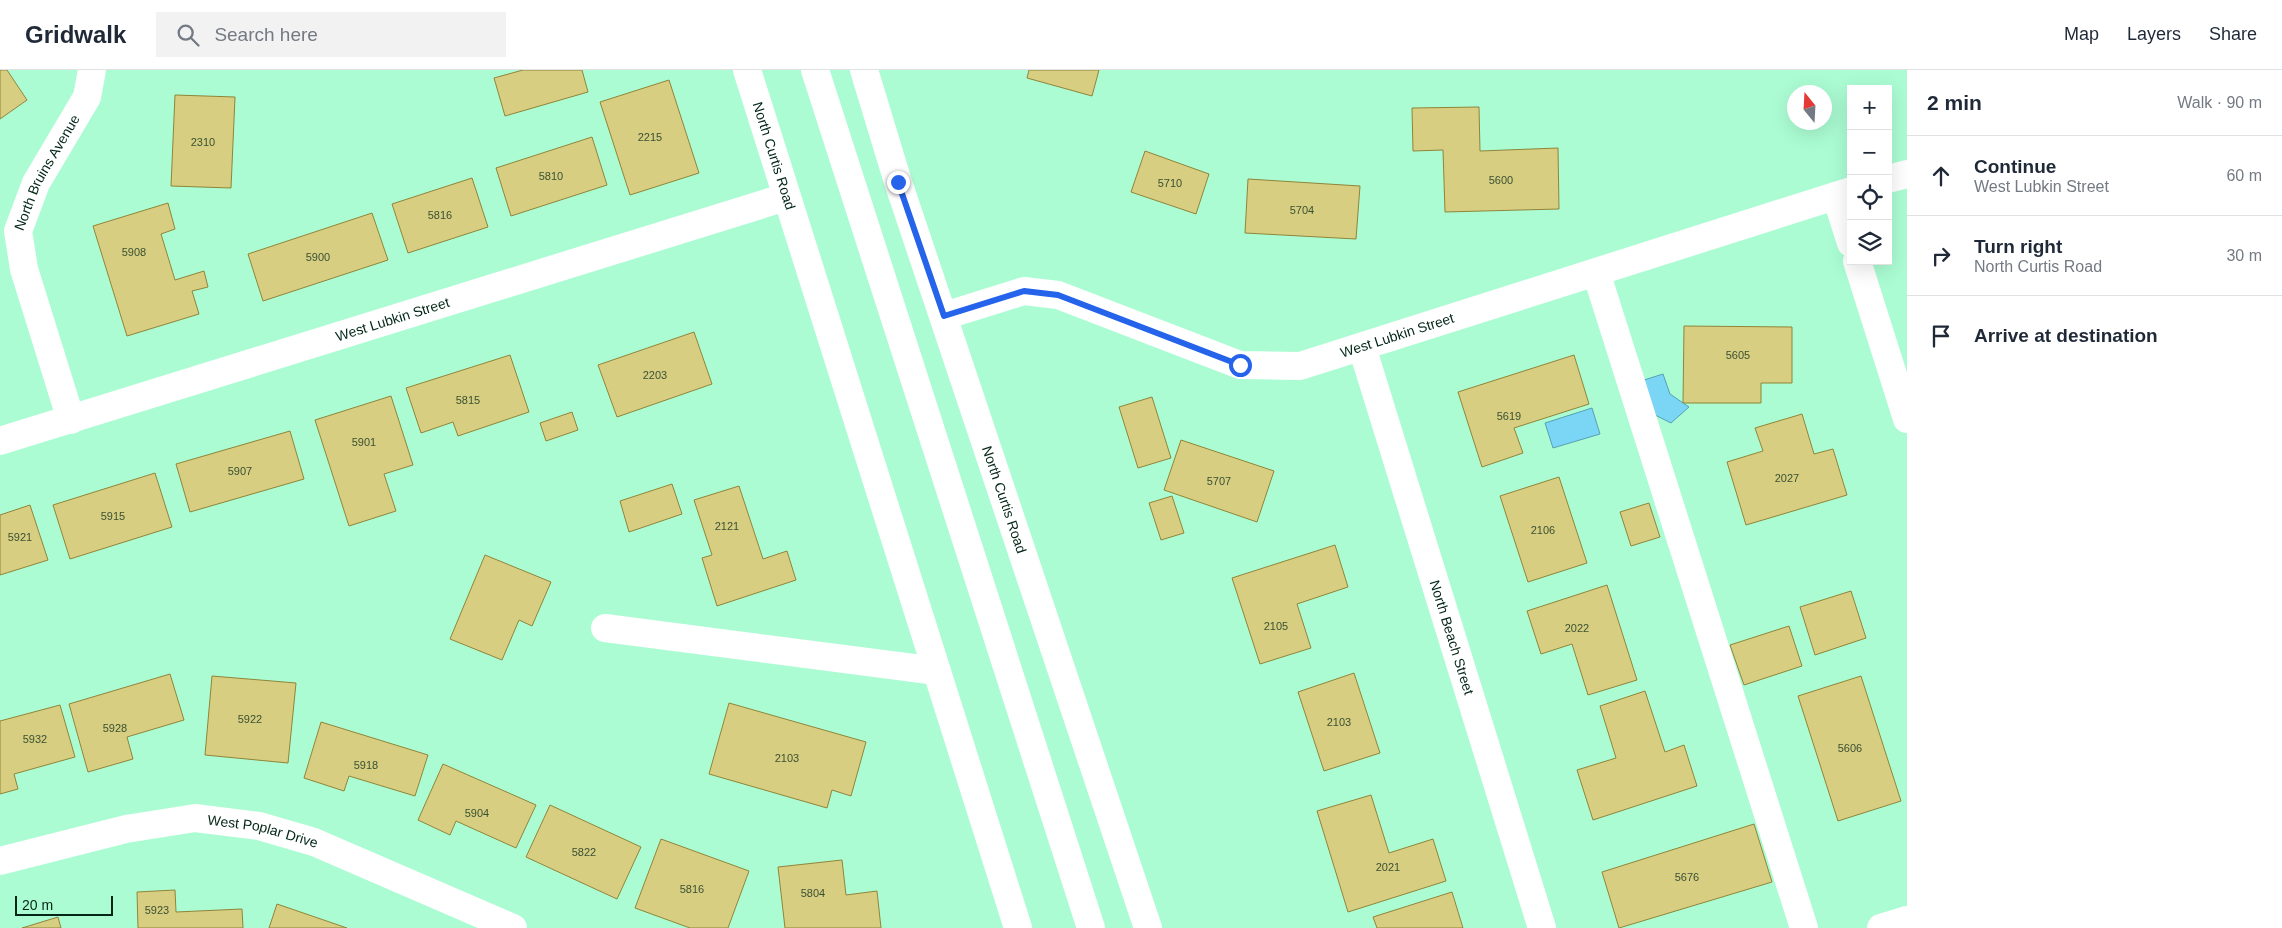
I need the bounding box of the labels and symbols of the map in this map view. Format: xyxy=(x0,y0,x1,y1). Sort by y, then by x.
north arrow xyxy=(1787,85,1832,130)
street label: North Curtis Road xyxy=(750,100,799,212)
street label: North Bruins Avenue xyxy=(11,111,83,233)
house number: 2215 xyxy=(638,131,662,143)
house number: 2310 xyxy=(191,136,215,148)
house number: 5810 xyxy=(539,170,563,182)
route end xyxy=(887,171,910,194)
house number: 5600 xyxy=(1489,174,1513,186)
house number: 5710 xyxy=(1158,177,1182,189)
house number: 5704 xyxy=(1290,204,1314,216)
house number: 5816 xyxy=(428,209,452,221)
house number: 5908 xyxy=(122,246,146,258)
house number: 5900 xyxy=(306,251,330,263)
street label: West Lubkin Street xyxy=(334,294,451,344)
street label: West Lubkin Street xyxy=(1338,310,1456,361)
house number: 5605 xyxy=(1726,349,1750,361)
route start xyxy=(1229,354,1252,377)
house number: 2203 xyxy=(643,369,667,381)
house number: 5815 xyxy=(456,394,480,406)
house number: 5619 xyxy=(1497,410,1521,422)
house number: 5901 xyxy=(352,436,376,448)
street label: North Curtis Road xyxy=(979,444,1030,555)
house number: 5907 xyxy=(228,465,252,477)
house number: 2027 xyxy=(1775,472,1799,484)
house number: 5707 xyxy=(1207,475,1231,487)
house number: 5915 xyxy=(101,510,125,522)
house number: 2121 xyxy=(715,520,739,532)
house number: 2106 xyxy=(1531,524,1555,536)
house number: 5921 xyxy=(8,531,32,543)
street label: North Beach Street xyxy=(1427,578,1477,697)
house number: 2105 xyxy=(1264,620,1288,632)
house number: 2022 xyxy=(1565,622,1589,634)
house number: 5922 xyxy=(238,713,262,725)
house number: 2103 xyxy=(1327,716,1351,728)
house number: 5928 xyxy=(103,722,127,734)
house number: 5932 xyxy=(23,733,47,745)
house number: 5606 xyxy=(1838,742,1862,754)
house number: 2103 xyxy=(775,752,799,764)
house number: 5918 xyxy=(354,759,378,771)
house number: 5904 xyxy=(465,807,489,819)
street label: West Poplar Drive xyxy=(207,812,320,851)
house number: 5822 xyxy=(572,846,596,858)
house number: 2021 xyxy=(1376,861,1400,873)
house number: 5676 xyxy=(1675,871,1699,883)
house number: 5816 xyxy=(680,883,704,895)
house number: 5804 xyxy=(801,887,825,899)
scale bar xyxy=(15,893,112,916)
house number: 5923 xyxy=(145,904,169,916)

